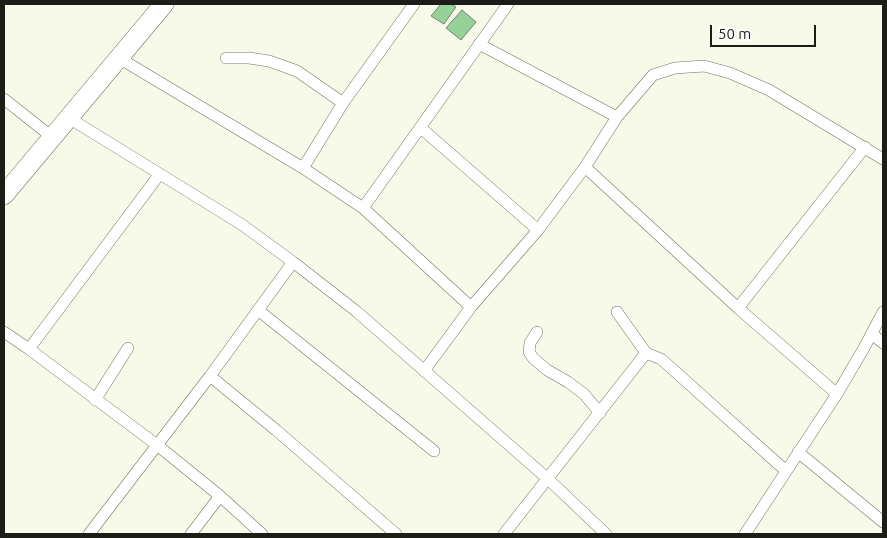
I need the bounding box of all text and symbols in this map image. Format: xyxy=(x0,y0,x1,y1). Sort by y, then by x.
scale bar xyxy=(712,15,818,47)
text: 50 m xyxy=(718,25,751,42)

